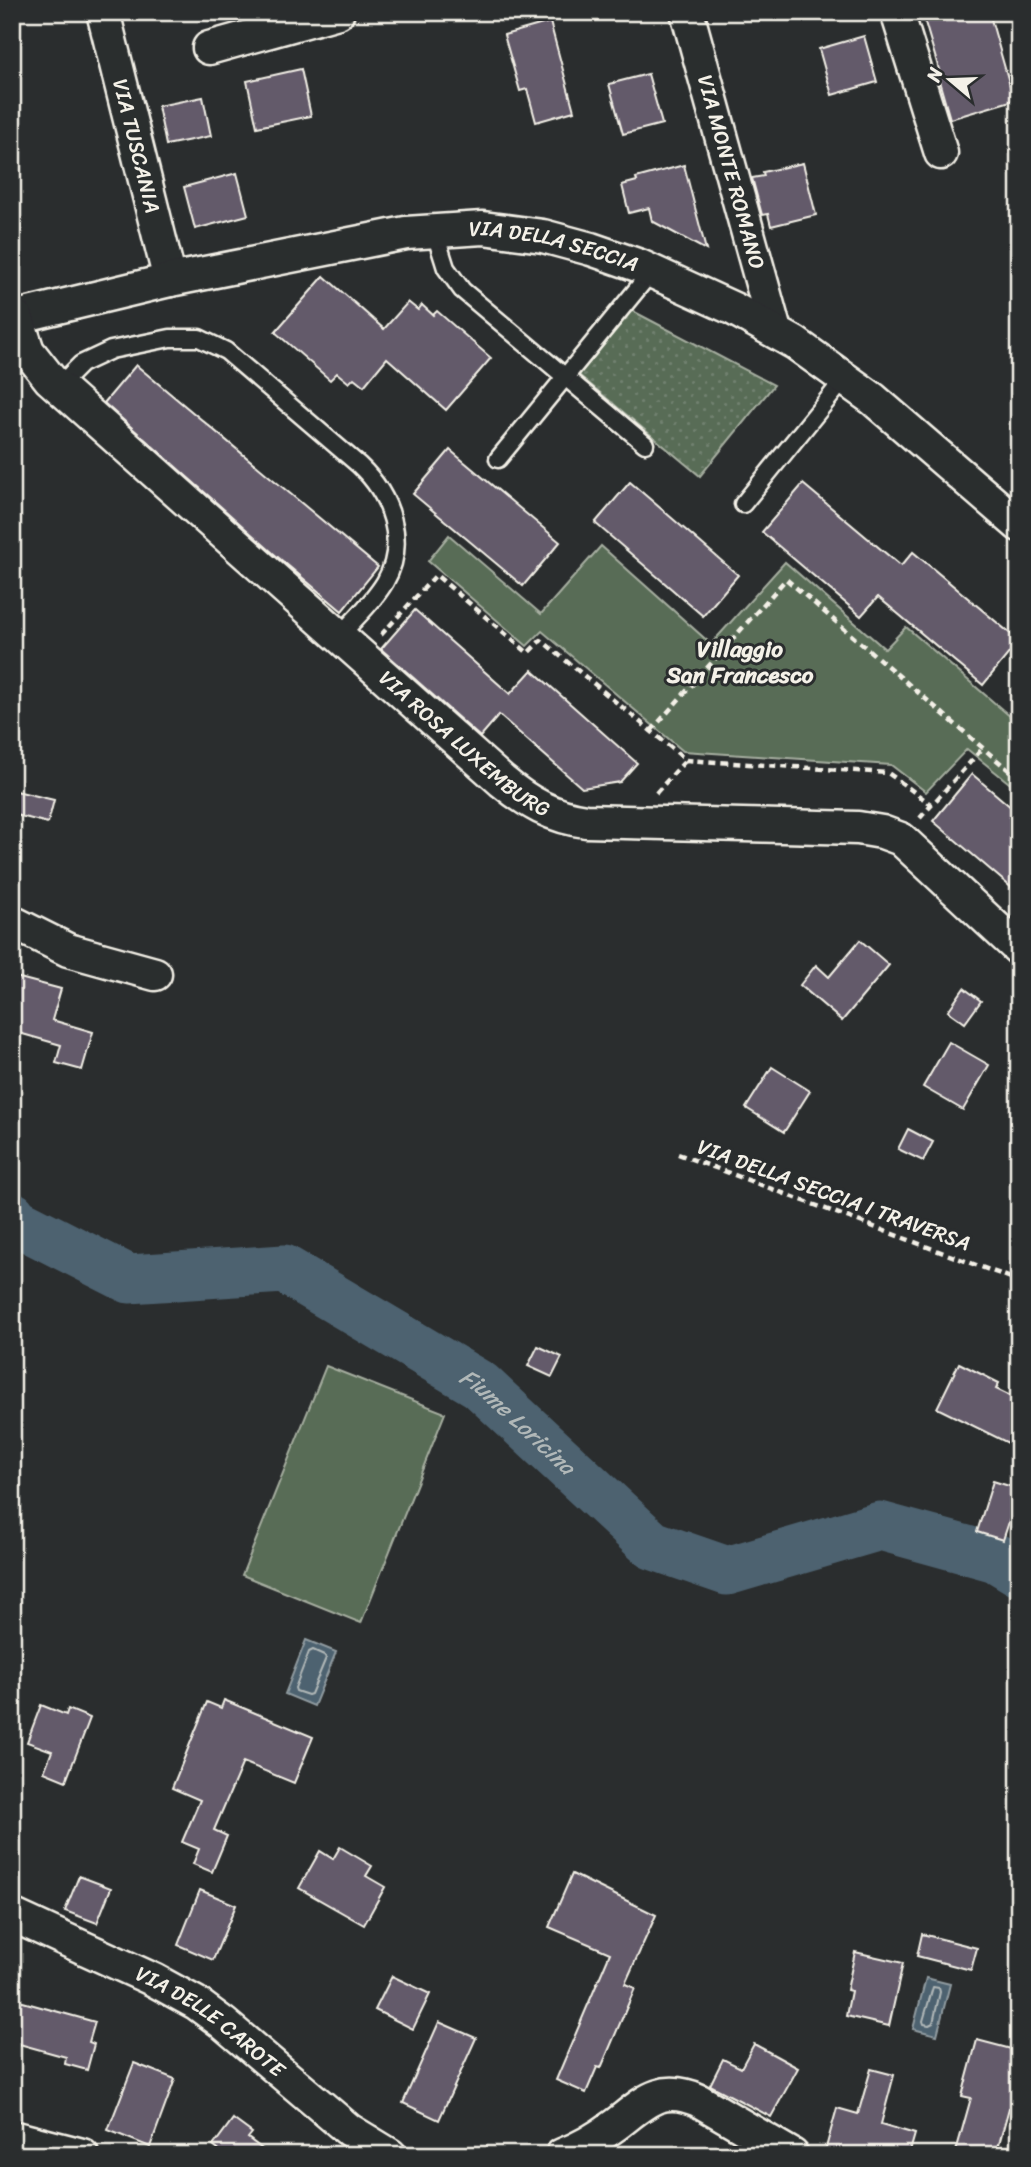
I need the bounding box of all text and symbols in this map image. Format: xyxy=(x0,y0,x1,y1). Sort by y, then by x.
north arrow xyxy=(916,46,986,116)
text: N xyxy=(916,62,952,87)
street label: VIA MONTE ROMANO xyxy=(686,70,776,274)
street label: VIA TUSCANIA xyxy=(101,75,172,217)
street label: VIA DELLA SECCIA xyxy=(468,209,644,283)
district label: Villaggio San Francesco xyxy=(666,629,814,696)
street label: VIA ROSA LUXEMBURG xyxy=(370,660,557,828)
street label: VIA DELLA SECCIA I TRAVERSA xyxy=(692,1128,976,1262)
water label: Fiume Loricina xyxy=(451,1357,587,1487)
street label: VIA DELLE CAROTE xyxy=(129,1955,295,2088)

